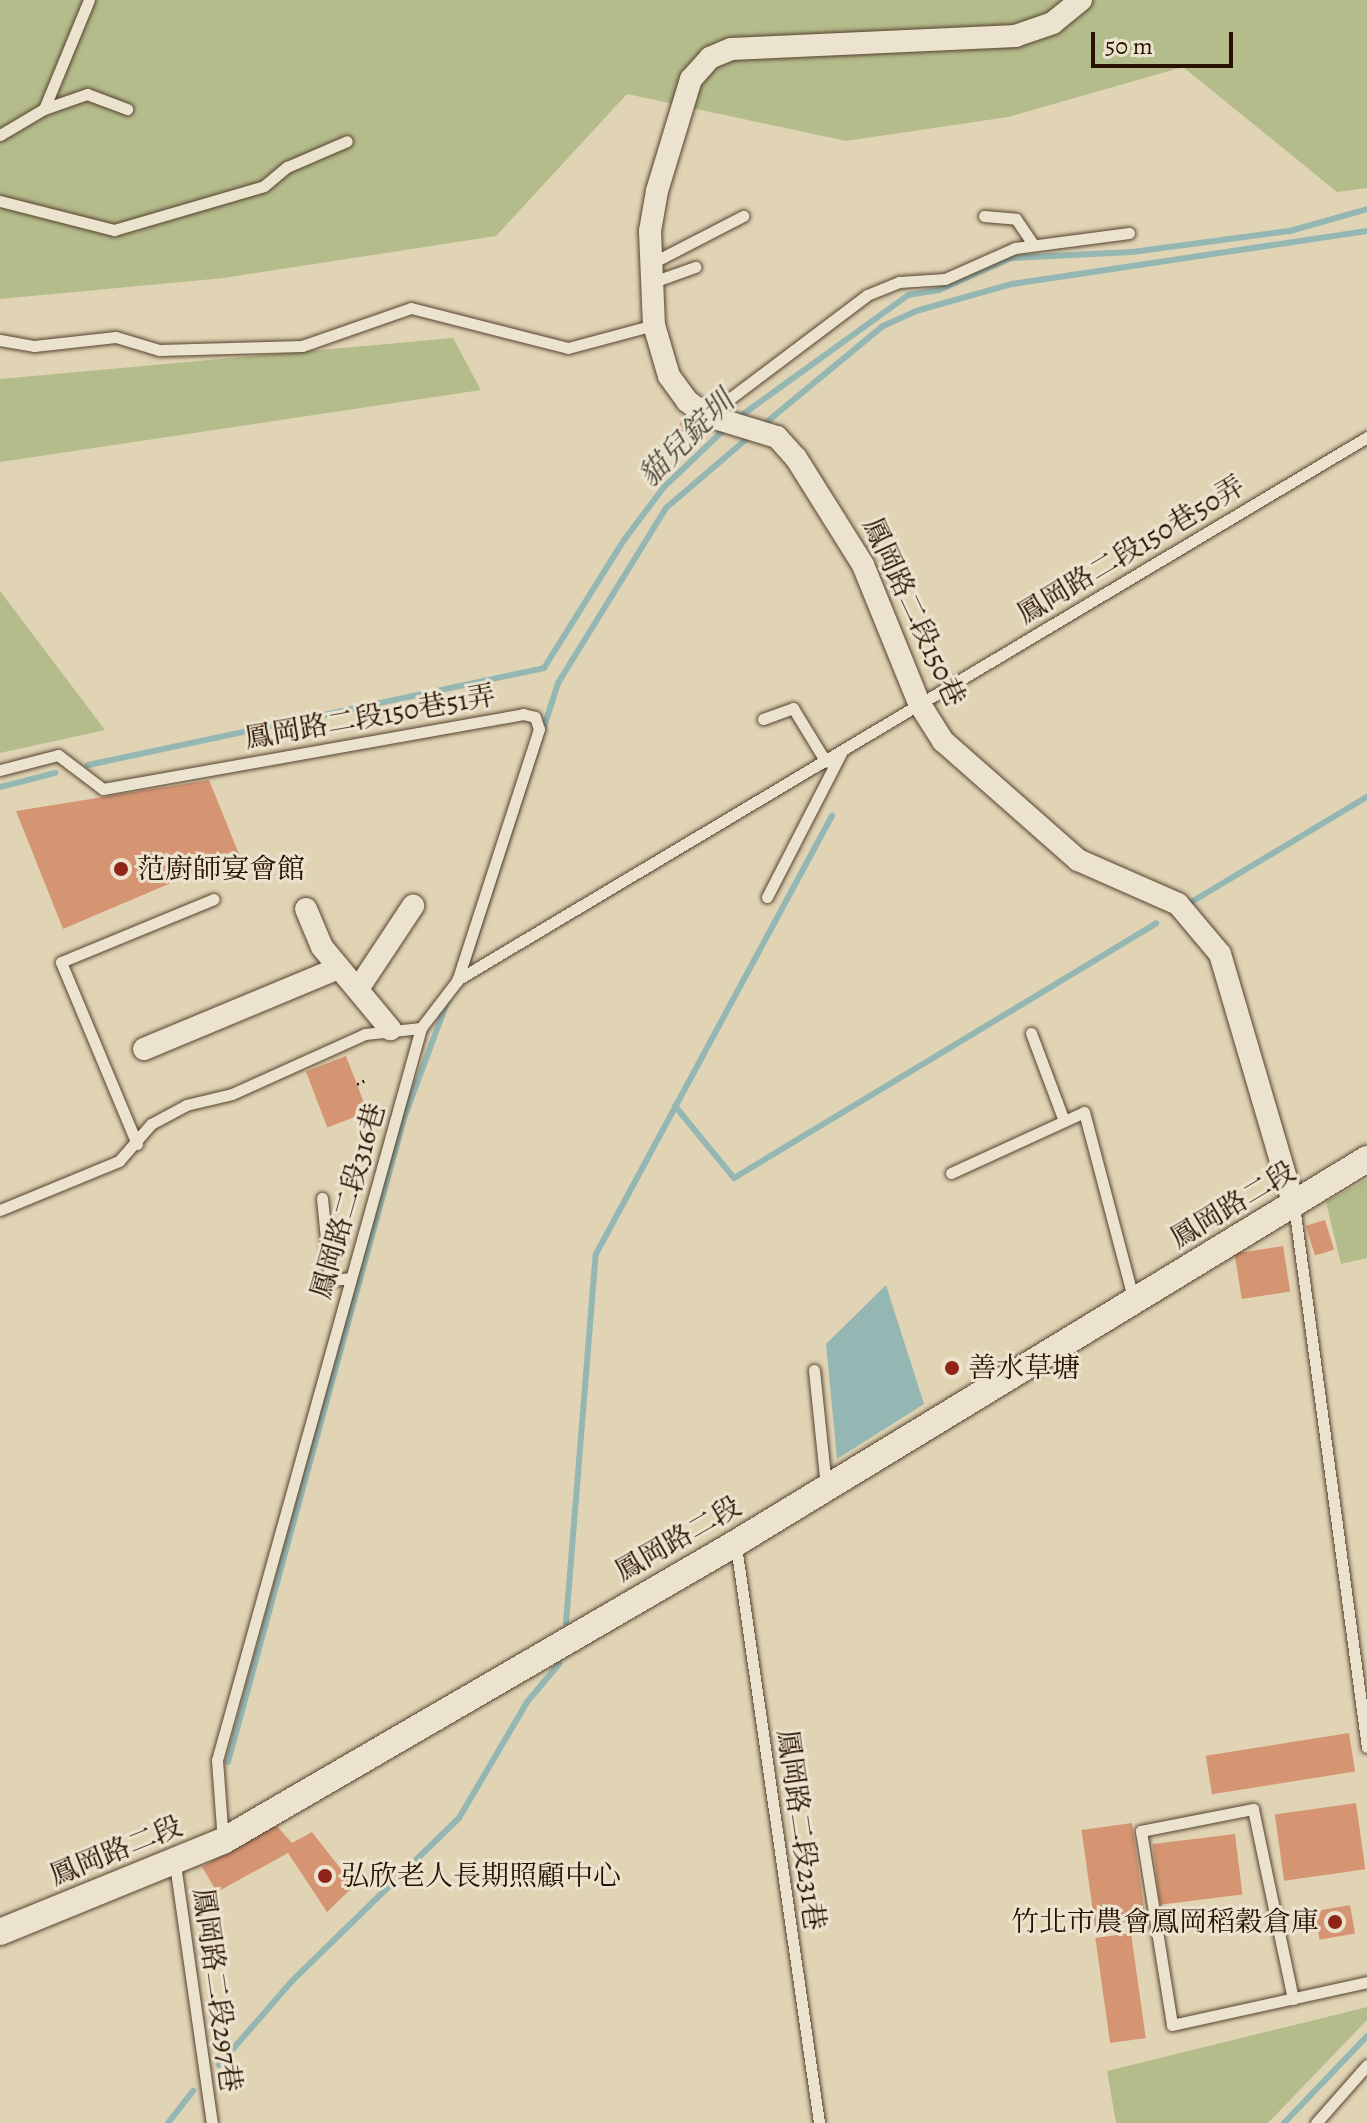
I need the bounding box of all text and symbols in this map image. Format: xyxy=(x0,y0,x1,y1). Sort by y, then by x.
scale bar xyxy=(1095,16,1237,66)
text: 50 m xyxy=(1105,30,1153,62)
water label: 貓兒錠圳 xyxy=(631,384,741,494)
street label: 鳳岡路二段150巷50弄 xyxy=(1011,469,1251,631)
street label: 鳳岡路二段150巷 xyxy=(856,512,972,712)
street label: 鳳岡路二段150巷51弄 xyxy=(242,678,498,756)
place label: 范廚師宴會館 xyxy=(137,852,305,886)
marker: 范廚師宴會館 xyxy=(112,860,130,878)
street label: 鳳岡路二段316巷 xyxy=(304,1099,392,1303)
street label: 鳳岡路二段 xyxy=(1164,1155,1302,1255)
place label: 善水草塘 xyxy=(968,1351,1080,1385)
marker: 善水草塘 xyxy=(943,1359,961,1377)
street label: 鳳岡路二段 xyxy=(609,1489,747,1589)
street label: 鳳岡路二段231巷 xyxy=(770,1727,832,1933)
street label: 鳳岡路二段 xyxy=(45,1809,187,1893)
place label: 弘欣老人長期照顧中心 xyxy=(341,1859,621,1893)
marker: 弘欣老人長期照顧中心 xyxy=(316,1867,334,1885)
street label: 鳳岡路二段297巷 xyxy=(186,1886,248,2094)
place label: 竹北市農會鳳岡稻穀倉庫 xyxy=(1011,1905,1319,1939)
marker: 竹北市農會鳳岡稻穀倉庫 xyxy=(1326,1913,1344,1931)

